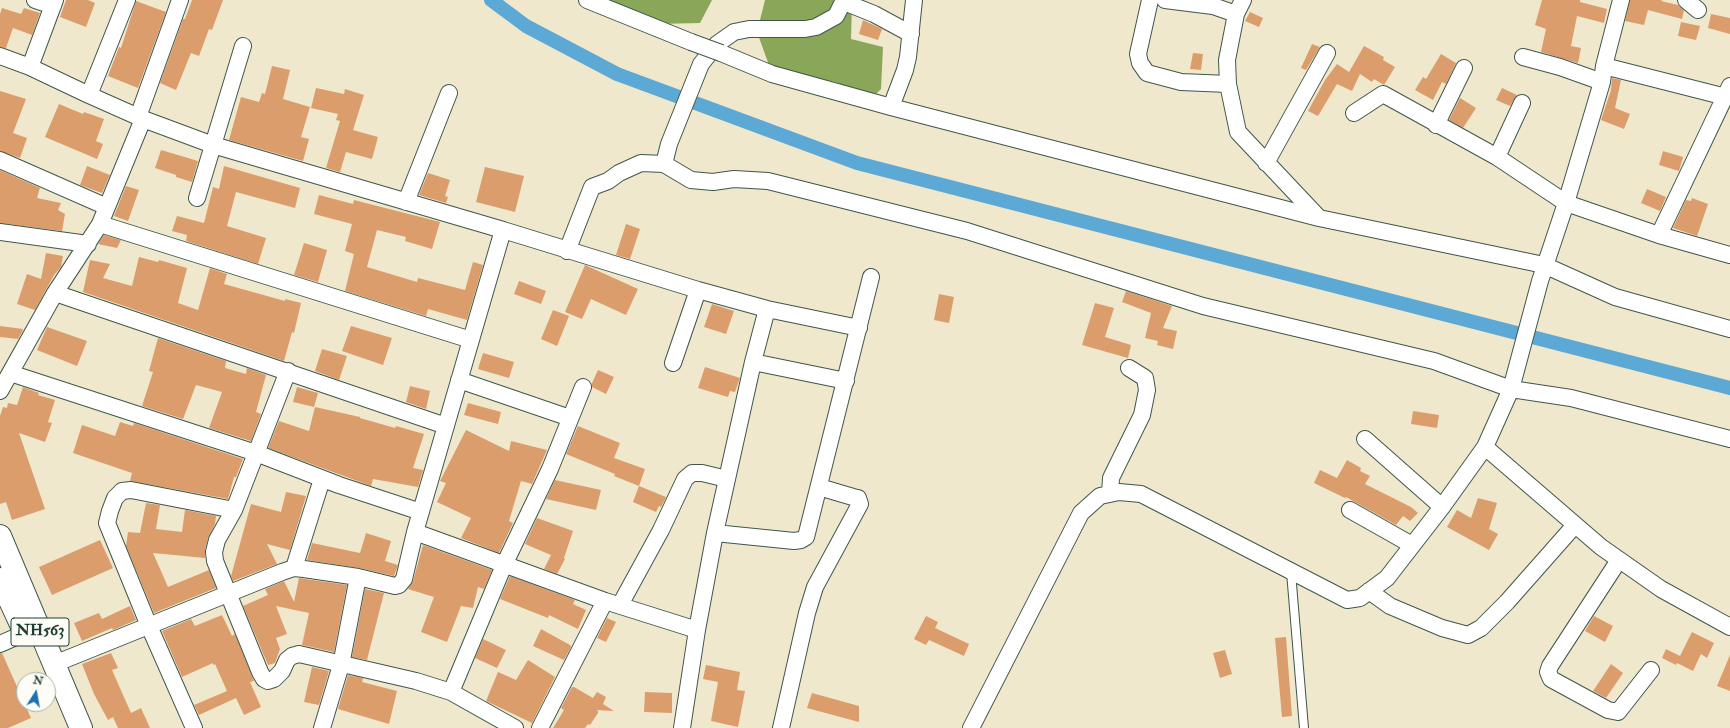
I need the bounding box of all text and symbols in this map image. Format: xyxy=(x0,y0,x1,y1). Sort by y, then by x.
road number: NH563 xyxy=(11,618,69,646)
north arrow xyxy=(16,672,56,712)
text: N xyxy=(32,673,44,688)

